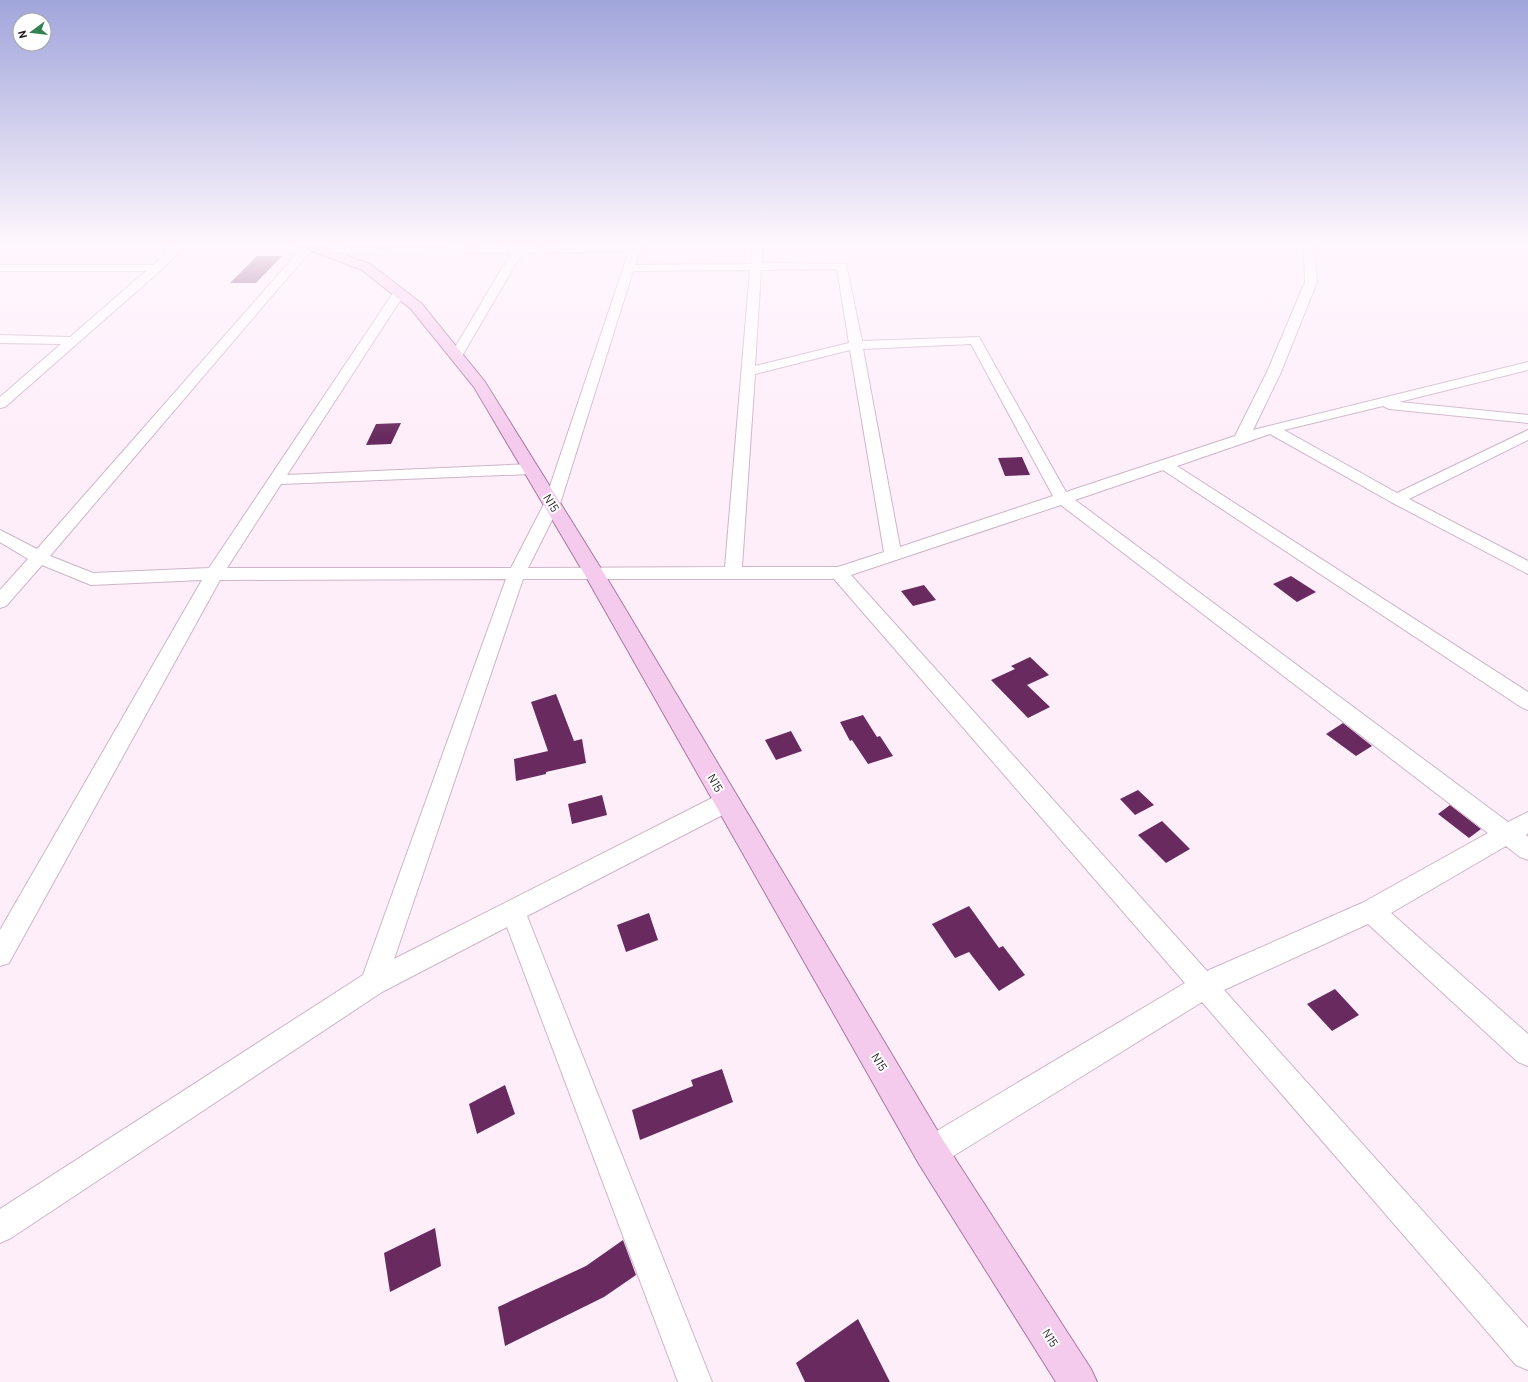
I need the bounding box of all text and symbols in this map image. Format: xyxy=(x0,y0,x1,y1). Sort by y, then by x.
north arrow xyxy=(12,12,52,52)
text: N xyxy=(15,29,29,40)
street label: N15 xyxy=(541,491,563,514)
street label: N15 xyxy=(705,771,727,794)
street label: N15 xyxy=(869,1050,891,1073)
street label: N15 xyxy=(1040,1326,1062,1349)

